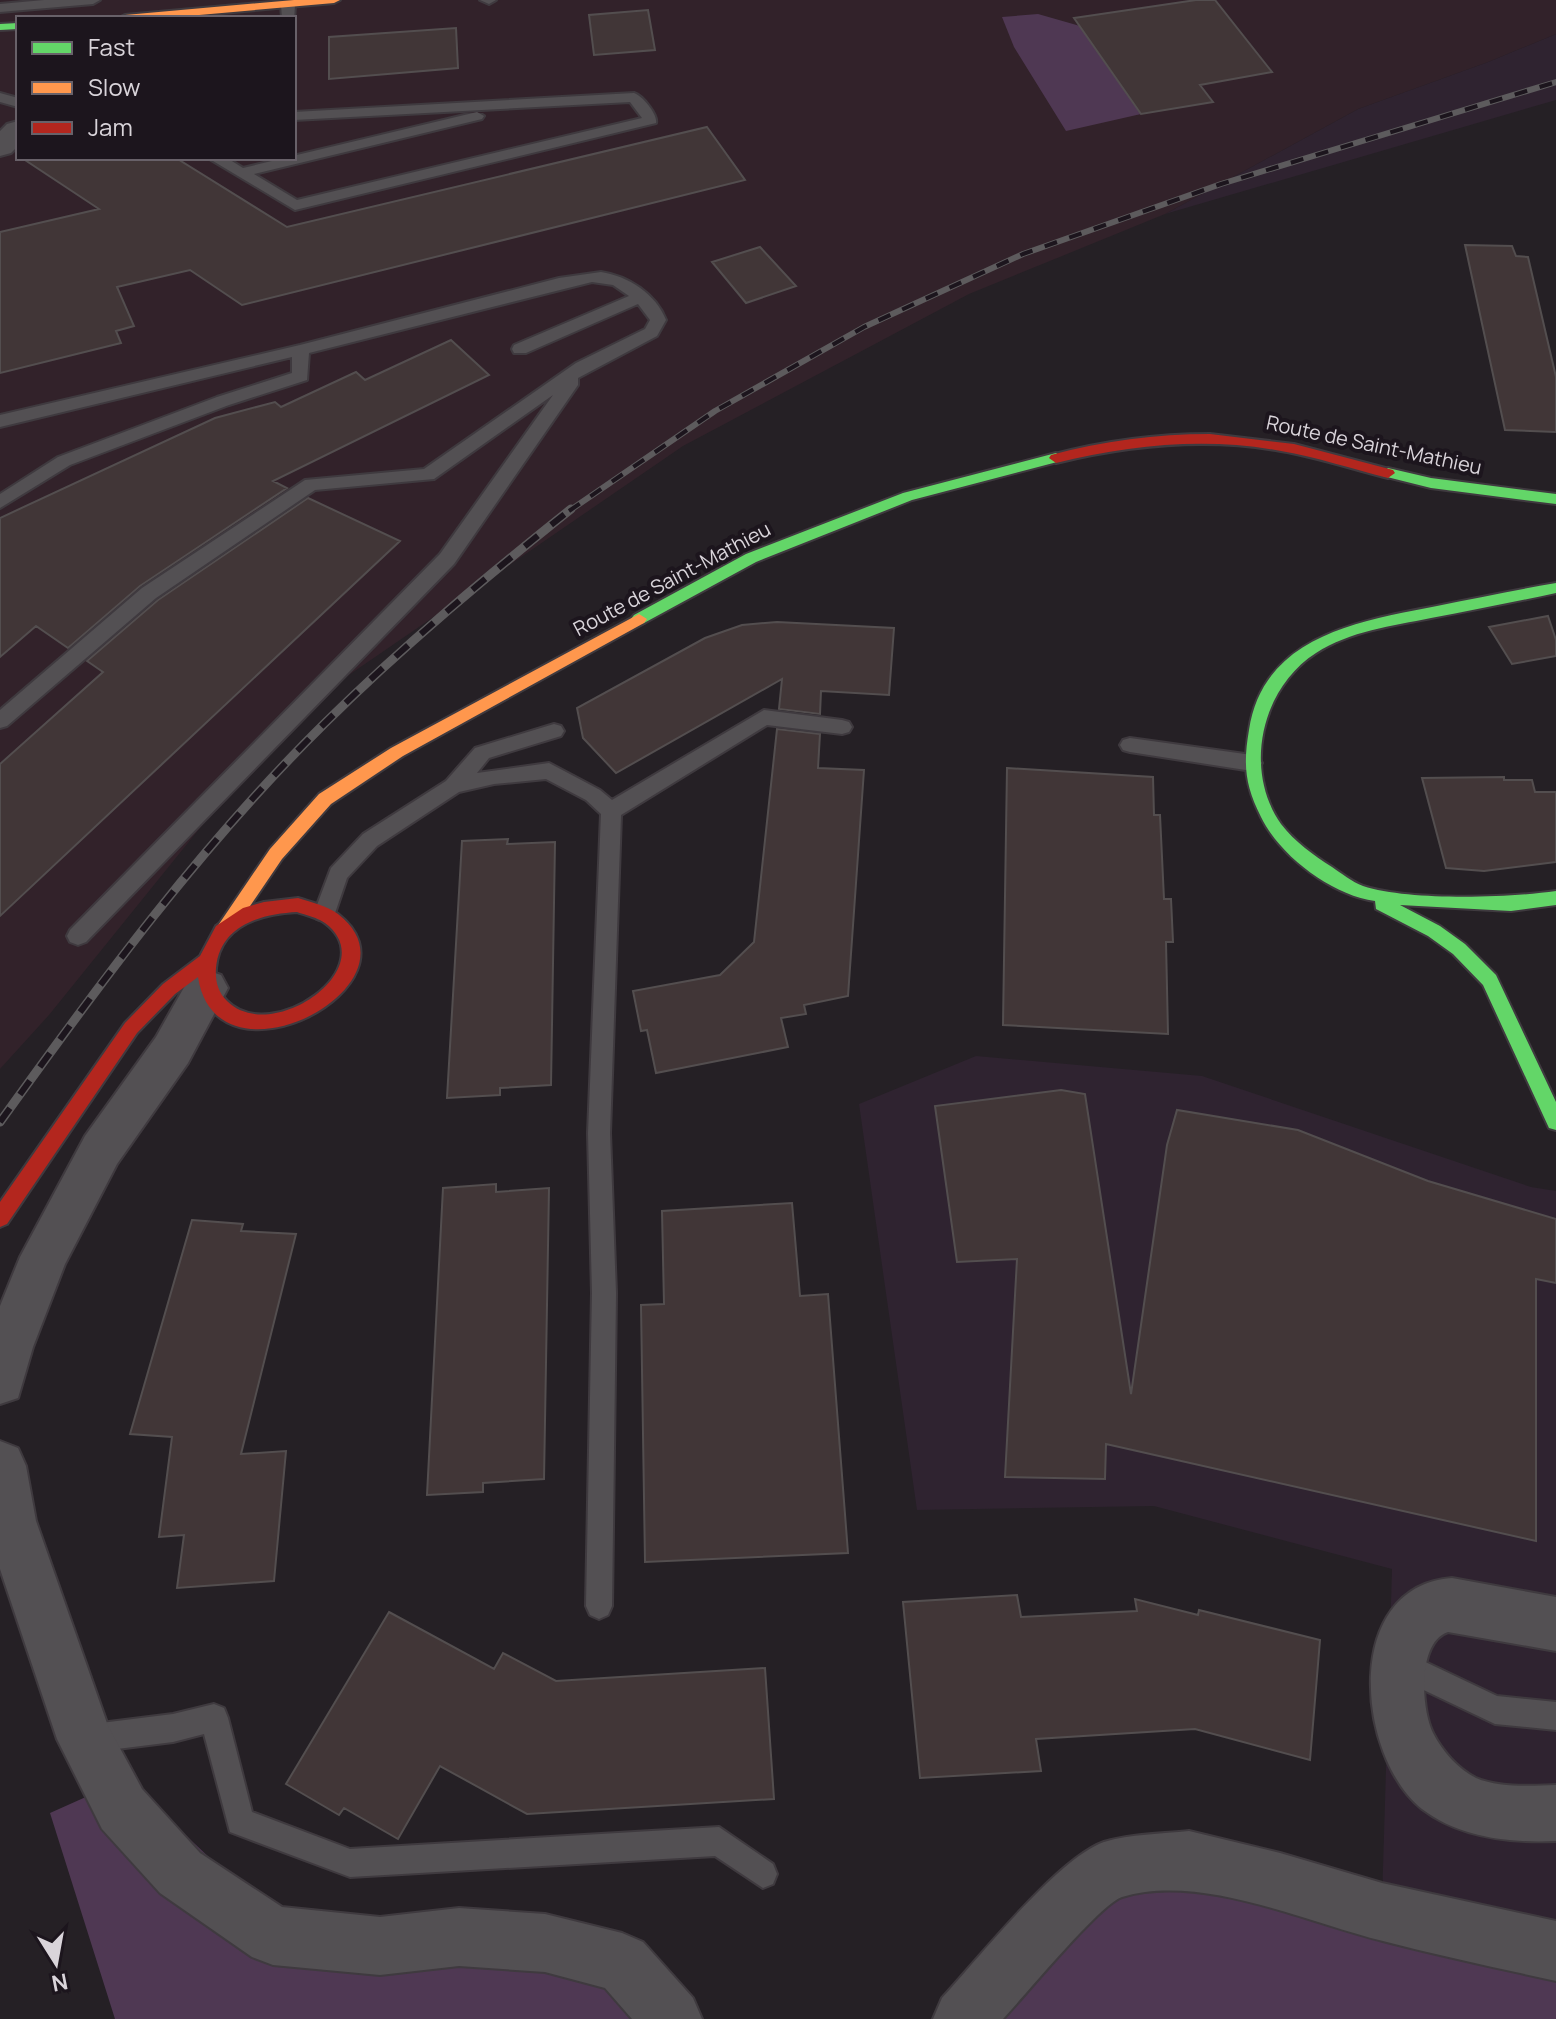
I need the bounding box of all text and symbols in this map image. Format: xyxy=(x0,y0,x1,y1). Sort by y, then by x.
legend xyxy=(16,16,296,160)
text: Fast xyxy=(88,30,135,63)
text: Slow xyxy=(88,70,141,103)
text: Jam xyxy=(88,110,133,143)
street label: Route de Saint-Mathieu xyxy=(1264,408,1484,481)
street label: Route de Saint-Mathieu xyxy=(568,515,775,642)
north arrow xyxy=(16,1923,96,2003)
text: N xyxy=(49,1966,70,1999)

